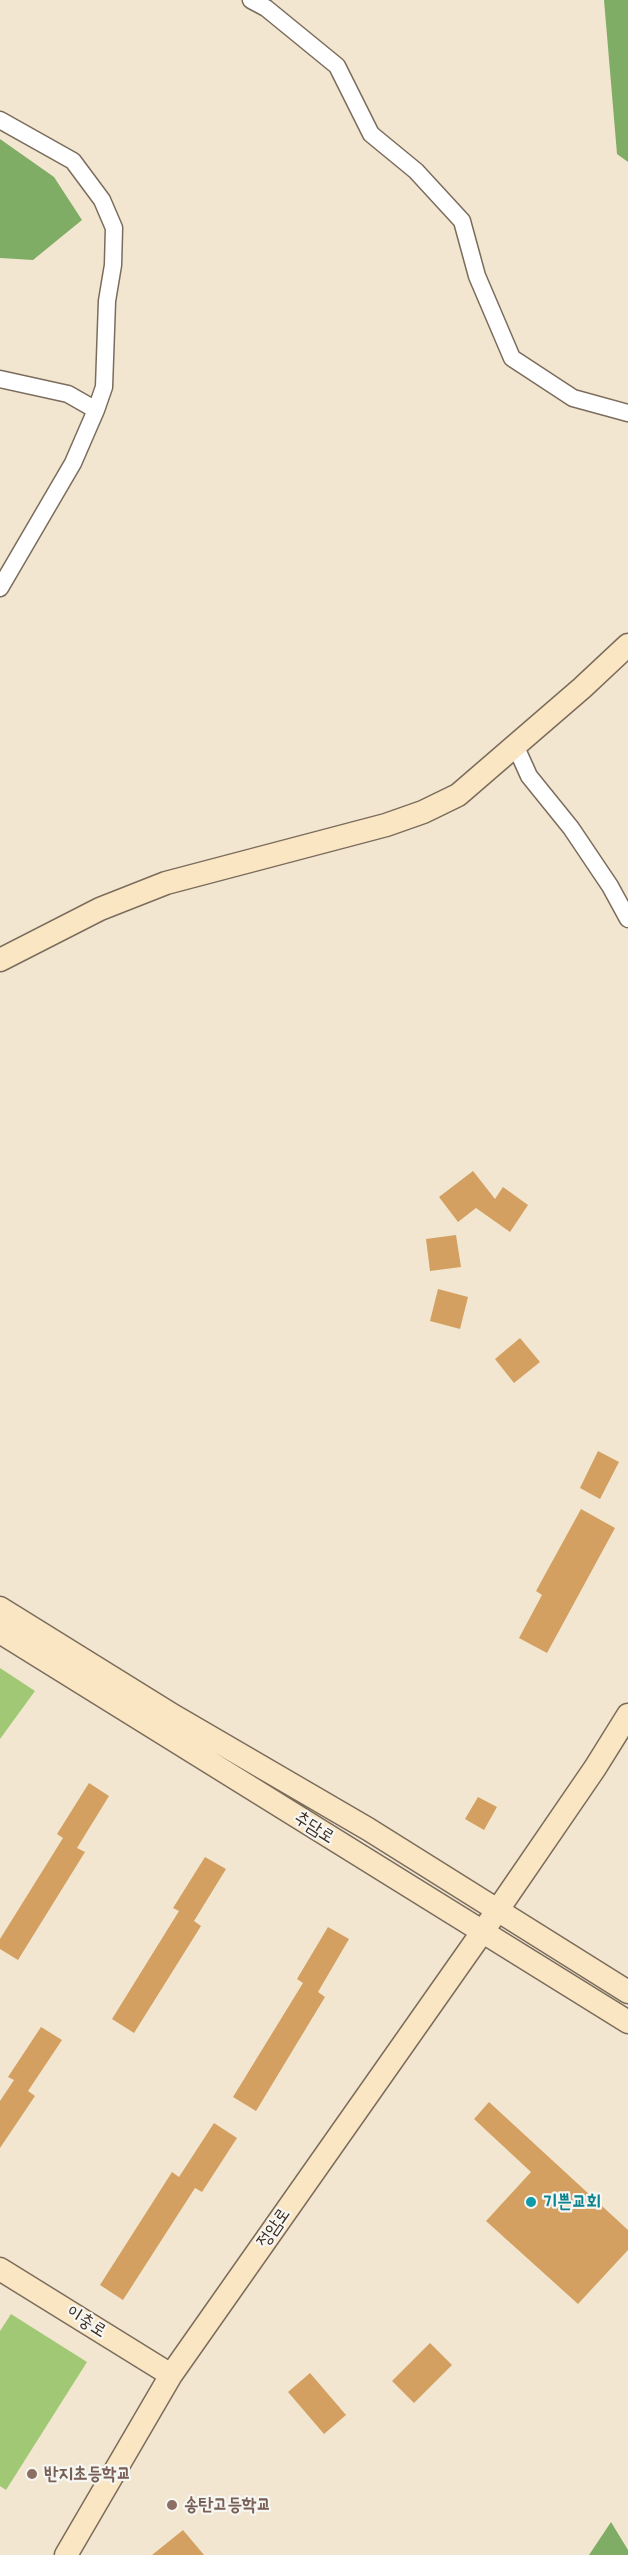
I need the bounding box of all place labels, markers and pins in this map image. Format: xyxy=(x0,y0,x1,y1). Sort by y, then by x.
place label: 기쁜교회 xyxy=(543,2191,601,2213)
marker: 기쁜교회 xyxy=(524,2195,538,2209)
place label: 반지초등학교 xyxy=(44,2463,131,2485)
marker: 반지초등학교 xyxy=(25,2467,39,2481)
place label: 송탄고등학교 xyxy=(184,2494,271,2516)
marker: 송탄고등학교 xyxy=(165,2498,179,2512)

